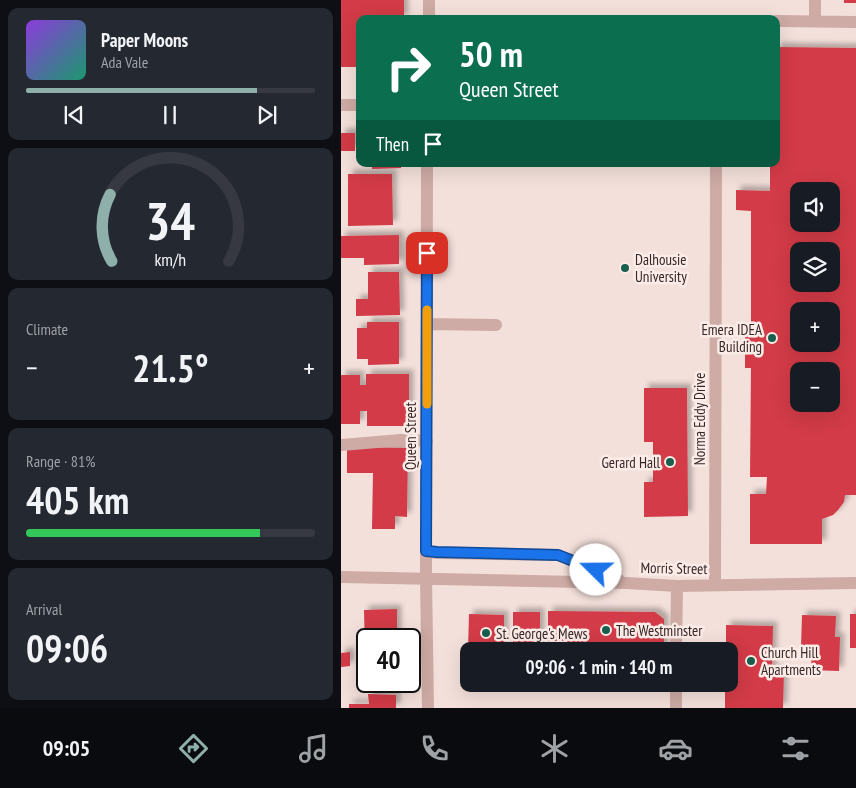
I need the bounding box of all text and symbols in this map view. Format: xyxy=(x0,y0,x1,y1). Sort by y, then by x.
text: Paper Moons xyxy=(101,28,188,52)
text: 50 m xyxy=(459,31,523,77)
icon: right xyxy=(376,35,441,100)
text: Ada Vale xyxy=(101,52,148,72)
text: Queen Street xyxy=(459,75,558,103)
icon: previous xyxy=(60,101,88,129)
icon: pause xyxy=(156,101,184,129)
icon: next xyxy=(253,101,281,129)
icon: arrive xyxy=(419,130,447,158)
text: Then xyxy=(376,132,409,156)
map controls xyxy=(790,182,840,412)
button: sound xyxy=(790,182,840,232)
text: 34 xyxy=(146,187,195,254)
pin xyxy=(406,232,448,274)
icon: arrive xyxy=(413,239,441,267)
button: layers xyxy=(790,242,840,292)
text: km/h xyxy=(155,248,186,271)
place label: Dalhousie University xyxy=(635,250,687,286)
marker: Dalhousie University xyxy=(619,262,631,274)
button: + xyxy=(790,302,840,352)
text: Climate xyxy=(26,319,68,339)
place label: Emera IDEA Building xyxy=(701,320,763,356)
marker: Emera IDEA Building xyxy=(766,332,778,344)
text: 21.5° xyxy=(132,343,209,392)
text: − xyxy=(26,349,38,386)
text: + xyxy=(303,349,315,386)
button: − xyxy=(790,362,840,412)
street label: Norma Eddy Drive xyxy=(690,373,709,465)
street label: Queen Street xyxy=(401,402,420,470)
text: Range · 81% xyxy=(26,451,95,471)
place label: Gerard Hall xyxy=(601,453,660,472)
marker: Gerard Hall xyxy=(664,456,676,468)
text: 405 km xyxy=(26,475,129,524)
position arrow xyxy=(569,543,621,595)
street label: Morris Street xyxy=(640,558,708,578)
text: Arrival xyxy=(26,599,62,619)
place label: The Westminster xyxy=(616,621,703,640)
text: 09:06 xyxy=(26,623,108,672)
place label: St. George's Mews xyxy=(496,624,588,643)
marker: The Westminster xyxy=(600,624,612,636)
marker: St. George's Mews xyxy=(480,627,492,639)
speed limit sign: 40 xyxy=(356,628,421,693)
place label: Church Hill Apartments xyxy=(761,643,821,679)
text: 09:06 · 1 min · 140 m xyxy=(526,655,672,679)
marker: Church Hill Apartments xyxy=(745,655,757,667)
icon: directions xyxy=(176,731,211,766)
icon: music xyxy=(296,731,331,766)
icon: phone xyxy=(417,731,452,766)
icon: climate xyxy=(537,731,572,766)
icon: car xyxy=(658,731,693,766)
icon: filters xyxy=(778,731,813,766)
text: 09:05 xyxy=(43,734,90,762)

